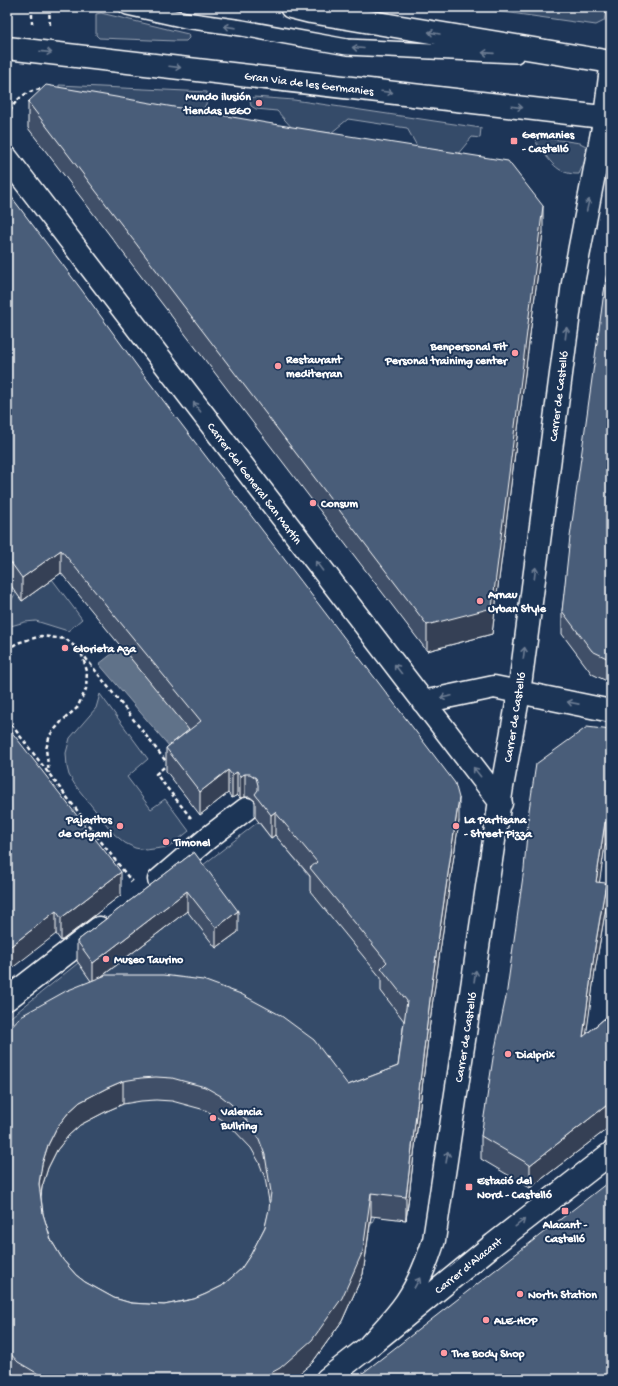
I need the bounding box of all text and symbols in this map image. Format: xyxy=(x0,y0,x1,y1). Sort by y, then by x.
one-way arrow xyxy=(224,23,237,31)
one-way arrow xyxy=(428,28,441,36)
one-way arrow xyxy=(352,44,365,51)
one-way arrow xyxy=(39,49,52,56)
one-way arrow xyxy=(482,50,495,57)
one-way arrow xyxy=(168,63,181,71)
street label: Gran Via de les Germanies xyxy=(243,70,375,100)
one-way arrow xyxy=(381,88,394,96)
place label: Mundo ilusión tiendas LEGO xyxy=(183,91,252,119)
marker: Mundo ilusión tiendas LEGO xyxy=(254,98,264,108)
one-way arrow xyxy=(510,103,523,111)
place label: Germanies - Castelló xyxy=(522,129,575,157)
marker: Germanies - Castelló xyxy=(509,136,519,146)
one-way arrow xyxy=(585,199,593,212)
one-way arrow xyxy=(562,327,570,340)
place label: Benpersonal Fit Personal trainimg center xyxy=(384,341,509,369)
marker: Benpersonal Fit Personal trainimg center xyxy=(510,348,520,358)
street label: Carrer de Castelló xyxy=(547,350,572,442)
place label: Restaurant mediterran xyxy=(285,354,343,382)
marker: Restaurant mediterran xyxy=(273,361,283,371)
one-way arrow xyxy=(193,402,201,413)
street label: Carrer del General San Martín xyxy=(203,421,304,548)
marker: Consum xyxy=(308,498,318,508)
place label: Consum xyxy=(320,498,358,512)
one-way arrow xyxy=(314,561,323,572)
one-way arrow xyxy=(531,567,539,580)
place label: Arnau Urban Style xyxy=(487,589,547,617)
marker: Arnau Urban Style xyxy=(475,596,485,606)
marker: Glorieta Aza xyxy=(60,643,70,653)
place label: Glorieta Aza xyxy=(73,643,137,657)
one-way arrow xyxy=(520,647,528,660)
one-way arrow xyxy=(393,664,402,675)
street label: Carrer de Castelló xyxy=(502,671,530,763)
one-way arrow xyxy=(439,693,452,701)
one-way arrow xyxy=(567,699,580,707)
one-way arrow xyxy=(473,766,482,777)
place label: Pajaritos de origami xyxy=(58,814,113,842)
place label: La Partisana - Street Pizza xyxy=(464,814,533,842)
marker: Pajaritos de origami xyxy=(115,821,125,831)
marker: La Partisana - Street Pizza xyxy=(451,821,461,831)
marker: Timonel xyxy=(161,837,171,847)
place label: Timonel xyxy=(173,837,211,851)
marker: Museo Taurino xyxy=(101,954,111,964)
place label: Museo Taurino xyxy=(114,954,184,968)
one-way arrow xyxy=(471,969,479,982)
street label: Carrer de Castelló xyxy=(453,991,481,1083)
marker: Dialprix xyxy=(503,1049,513,1059)
place label: Dialprix xyxy=(515,1049,555,1063)
place label: Valencia Bullring xyxy=(220,1106,264,1134)
marker: Valencia Bullring xyxy=(208,1113,218,1123)
one-way arrow xyxy=(443,1151,451,1164)
place label: Estació del Nord - Castelló xyxy=(476,1175,553,1203)
marker: Estació del Nord - Castelló xyxy=(464,1182,474,1192)
marker: Alacant - Castelló xyxy=(560,1206,570,1216)
one-way arrow xyxy=(515,1219,526,1227)
place label: Alacant - Castelló xyxy=(542,1219,587,1247)
street label: Carrer d'Alacant xyxy=(433,1234,507,1298)
one-way arrow xyxy=(414,1277,421,1289)
marker: North Station xyxy=(515,1289,525,1299)
place label: North Station xyxy=(528,1289,597,1303)
marker: ALE-HOP xyxy=(481,1315,491,1325)
place label: ALE-HOP xyxy=(493,1315,538,1329)
marker: The Body Shop xyxy=(439,1348,449,1358)
place label: The Body Shop xyxy=(451,1348,524,1362)

